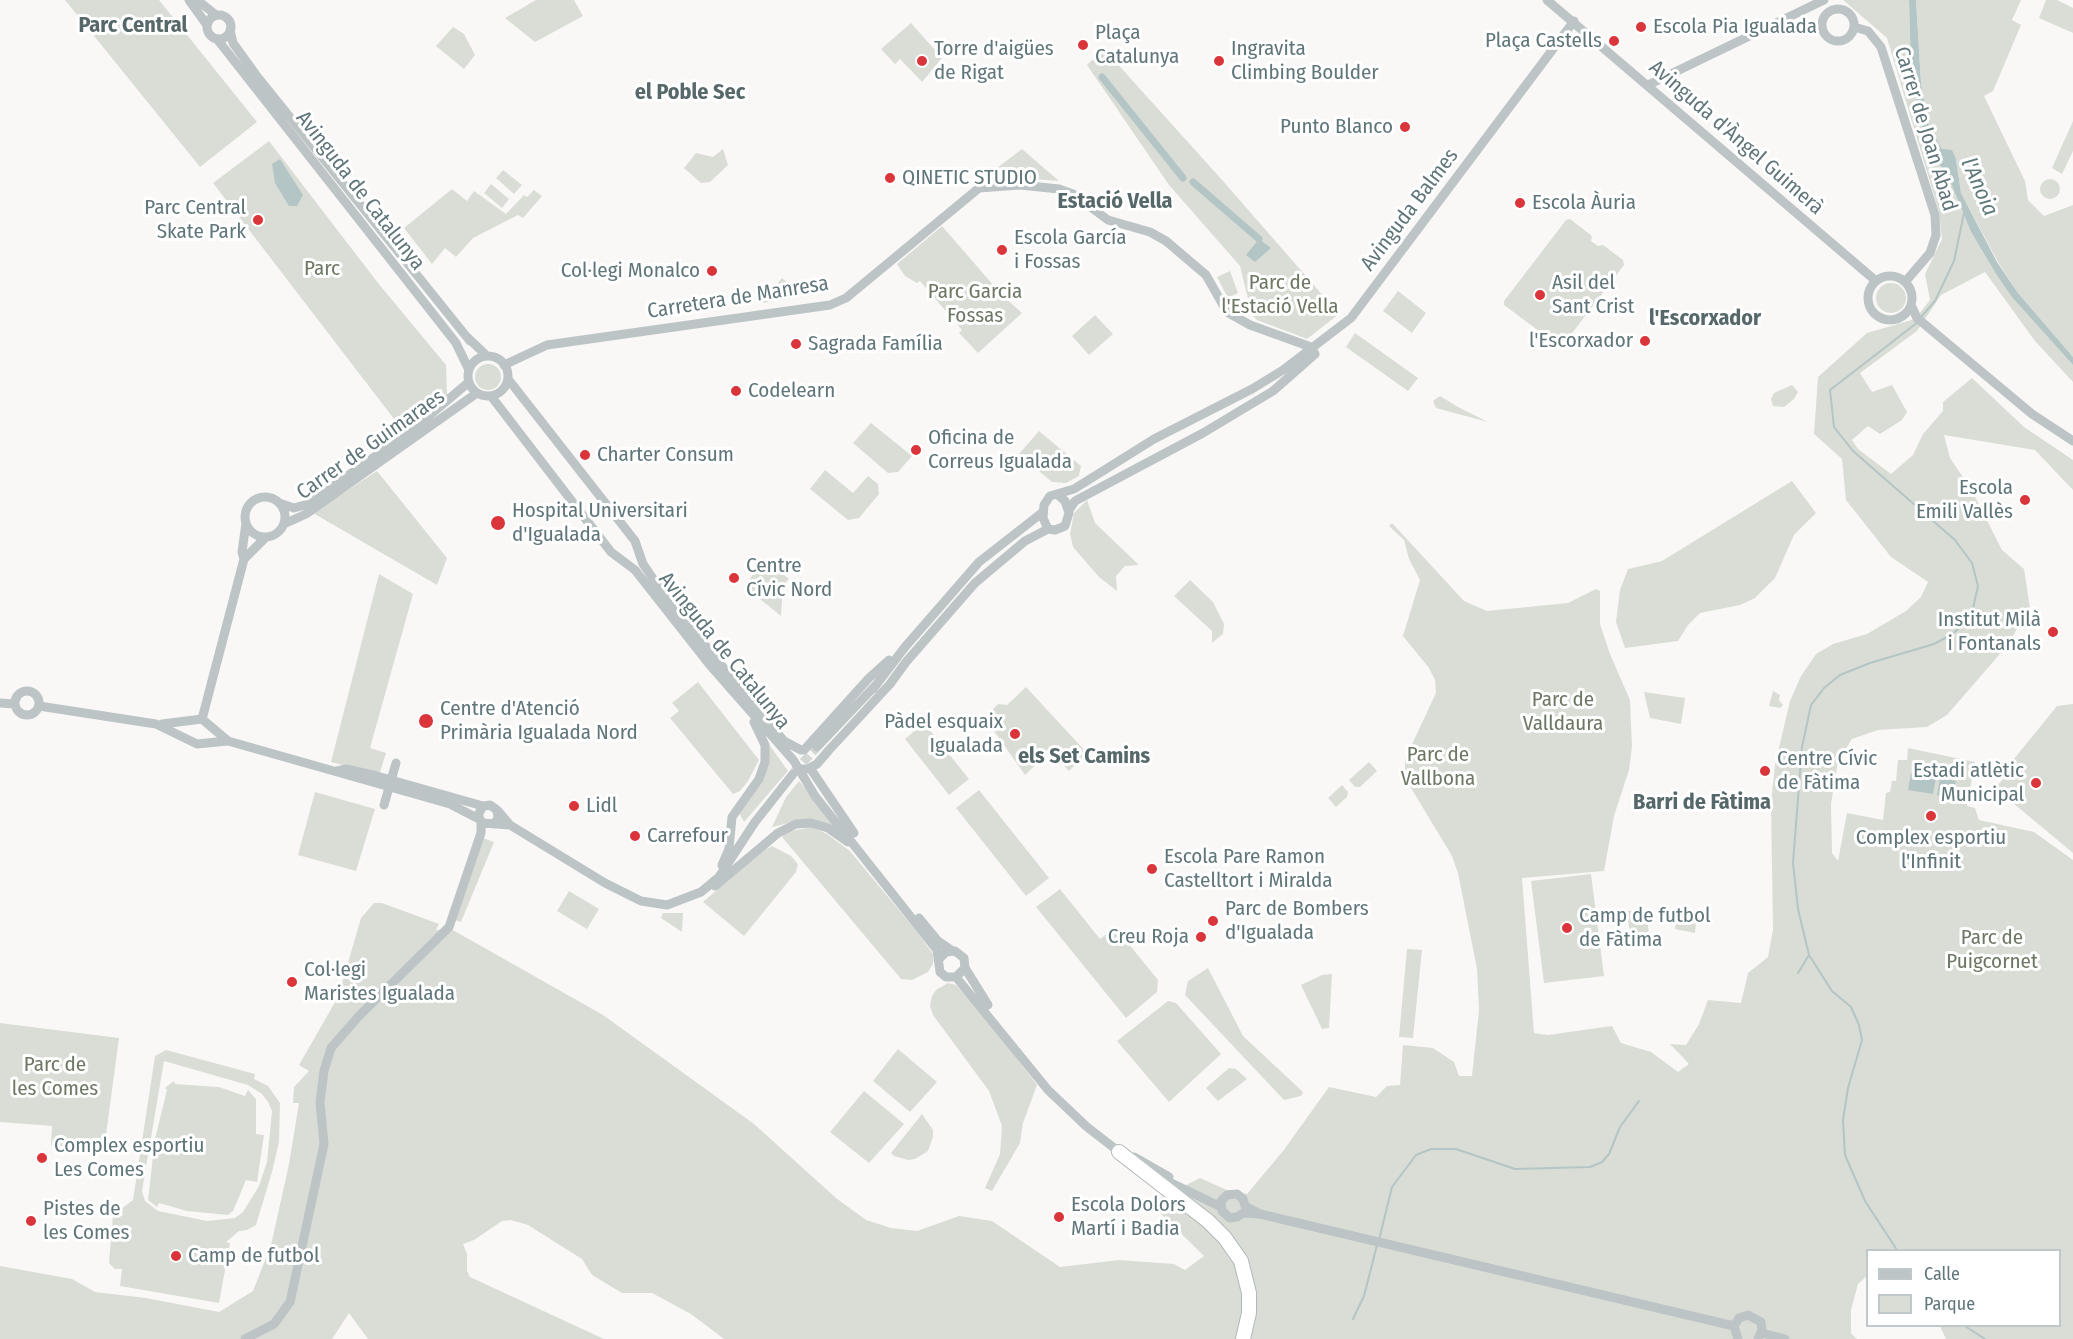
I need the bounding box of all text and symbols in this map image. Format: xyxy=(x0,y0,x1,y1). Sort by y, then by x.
district label: Parc Central xyxy=(78,13,188,39)
place label: Escola Pia Igualada xyxy=(1653,14,1817,40)
place label: Plaça Catalunya xyxy=(1095,20,1179,70)
marker: Escola Pia Igualada xyxy=(1634,20,1648,34)
place label: Plaça Castells xyxy=(1485,28,1602,54)
marker: Plaça Castells xyxy=(1607,34,1621,48)
place label: Torre d'aigües de Rigat xyxy=(934,36,1054,86)
place label: Ingravita Climbing Boulder xyxy=(1231,36,1379,86)
marker: Plaça Catalunya xyxy=(1076,38,1090,52)
street label: Carrer de Joan Abad xyxy=(1888,44,1962,214)
marker: Torre d'aigües de Rigat xyxy=(915,54,929,68)
marker: Ingravita Climbing Boulder xyxy=(1212,54,1226,68)
street label: Avinguda d'Àngel Guimerà xyxy=(1644,55,1828,221)
district label: el Poble Sec xyxy=(635,80,745,106)
street label: Avinguda de Catalunya xyxy=(290,106,430,276)
place label: Punto Blanco xyxy=(1280,114,1393,140)
marker: Punto Blanco xyxy=(1398,120,1412,134)
street label: Avinguda Balmes xyxy=(1356,144,1464,276)
water label: l'Anoia xyxy=(1955,154,2003,220)
place label: QINETIC STUDIO xyxy=(902,165,1037,191)
marker: QINETIC STUDIO xyxy=(883,171,897,185)
district label: Estació Vella xyxy=(1057,189,1173,215)
place label: Escola Àuria xyxy=(1532,190,1636,216)
place label: Parc Central Skate Park xyxy=(144,195,246,245)
marker: Escola Àuria xyxy=(1513,196,1527,210)
marker: Parc Central Skate Park xyxy=(251,213,265,227)
place label: Escola García i Fossas xyxy=(1014,225,1127,275)
marker: Escola García i Fossas xyxy=(995,243,1009,257)
park label: Parc xyxy=(304,256,340,282)
place label: Col·legi Monalco xyxy=(561,258,700,284)
marker: Col·legi Monalco xyxy=(705,264,719,278)
park label: Parc de l'Estació Vella xyxy=(1221,270,1339,320)
place label: Asil del Sant Crist xyxy=(1552,270,1634,320)
street label: Carretera de Manresa xyxy=(646,271,830,325)
park label: Parc Garcia Fossas xyxy=(928,279,1022,329)
marker: Asil del Sant Crist xyxy=(1533,288,1547,302)
district label: l'Escorxador xyxy=(1649,306,1761,332)
place label: l'Escorxador xyxy=(1529,328,1633,354)
place label: Sagrada Família xyxy=(808,331,943,357)
marker: l'Escorxador xyxy=(1638,334,1652,348)
marker: Sagrada Família xyxy=(789,337,803,351)
place label: Codelearn xyxy=(748,378,835,404)
street label: Carrer de Guimaraes xyxy=(292,384,450,506)
marker: Codelearn xyxy=(729,384,743,398)
place label: Oficina de Correus Igualada xyxy=(928,425,1072,475)
place label: Charter Consum xyxy=(597,442,734,468)
marker: Oficina de Correus Igualada xyxy=(909,443,923,457)
marker: Charter Consum xyxy=(578,448,592,462)
place label: Escola Emili Vallès xyxy=(1916,475,2013,525)
marker: Escola Emili Vallès xyxy=(2018,493,2032,507)
place label: Hospital Universitari d'Igualada xyxy=(512,498,688,548)
marker: Hospital Universitari d'Igualada xyxy=(489,514,507,532)
place label: Centre Cívic Nord xyxy=(746,553,832,603)
street label: Avinguda de Catalunya xyxy=(653,567,795,735)
marker: Centre Cívic Nord xyxy=(727,571,741,585)
place label: Institut Milà i Fontanals xyxy=(1938,607,2041,657)
marker: Institut Milà i Fontanals xyxy=(2046,625,2060,639)
park label: Parc de Valldaura xyxy=(1523,687,1603,737)
place label: Centre d'Atenció Primària Igualada Nord xyxy=(440,696,638,746)
place label: Pàdel esquaix Igualada xyxy=(884,709,1003,759)
marker: Centre d'Atenció Primària Igualada Nord xyxy=(417,712,435,730)
marker: Pàdel esquaix Igualada xyxy=(1008,727,1022,741)
park label: Parc de Vallbona xyxy=(1401,742,1475,792)
district label: els Set Camins xyxy=(1018,744,1150,770)
place label: Centre Cívic de Fàtima xyxy=(1777,746,1877,796)
place label: Estadi atlètic Municipal xyxy=(1913,758,2024,808)
marker: Centre Cívic de Fàtima xyxy=(1758,764,1772,778)
marker: Estadi atlètic Municipal xyxy=(2029,776,2043,790)
district label: Barri de Fàtima xyxy=(1633,790,1771,816)
place label: Lidl xyxy=(586,793,617,819)
marker: Lidl xyxy=(567,799,581,813)
marker: Complex esportiu l'Infinit xyxy=(1924,809,1938,823)
place label: Carrefour xyxy=(647,823,728,849)
place label: Complex esportiu l'Infinit xyxy=(1856,825,2006,875)
marker: Carrefour xyxy=(628,829,642,843)
place label: Escola Pare Ramon Castelltort i Miralda xyxy=(1164,844,1333,894)
marker: Escola Pare Ramon Castelltort i Miralda xyxy=(1145,862,1159,876)
place label: Parc de Bombers d'Igualada xyxy=(1225,896,1369,946)
place label: Camp de futbol de Fàtima xyxy=(1579,903,1711,953)
marker: Parc de Bombers d'Igualada xyxy=(1206,914,1220,928)
marker: Camp de futbol de Fàtima xyxy=(1560,921,1574,935)
place label: Creu Roja xyxy=(1108,924,1189,950)
park label: Parc de Puigcornet xyxy=(1946,925,2038,975)
marker: Creu Roja xyxy=(1194,930,1208,944)
place label: Col·legi Maristes Igualada xyxy=(304,957,455,1007)
marker: Col·legi Maristes Igualada xyxy=(285,975,299,989)
park label: Parc de les Comes xyxy=(12,1052,98,1102)
place label: Complex esportiu Les Comes xyxy=(54,1133,204,1183)
marker: Complex esportiu Les Comes xyxy=(35,1151,49,1165)
place label: Escola Dolors Martí i Badia xyxy=(1071,1192,1186,1242)
place label: Pistes de les Comes xyxy=(43,1196,129,1246)
marker: Escola Dolors Martí i Badia xyxy=(1052,1210,1066,1224)
marker: Pistes de les Comes xyxy=(24,1214,38,1228)
place label: Camp de futbol xyxy=(188,1243,320,1269)
marker: Camp de futbol xyxy=(169,1249,183,1263)
legend xyxy=(1866,1249,2061,1327)
text: Calle xyxy=(1924,1263,1960,1285)
text: Parque xyxy=(1924,1293,1975,1315)

